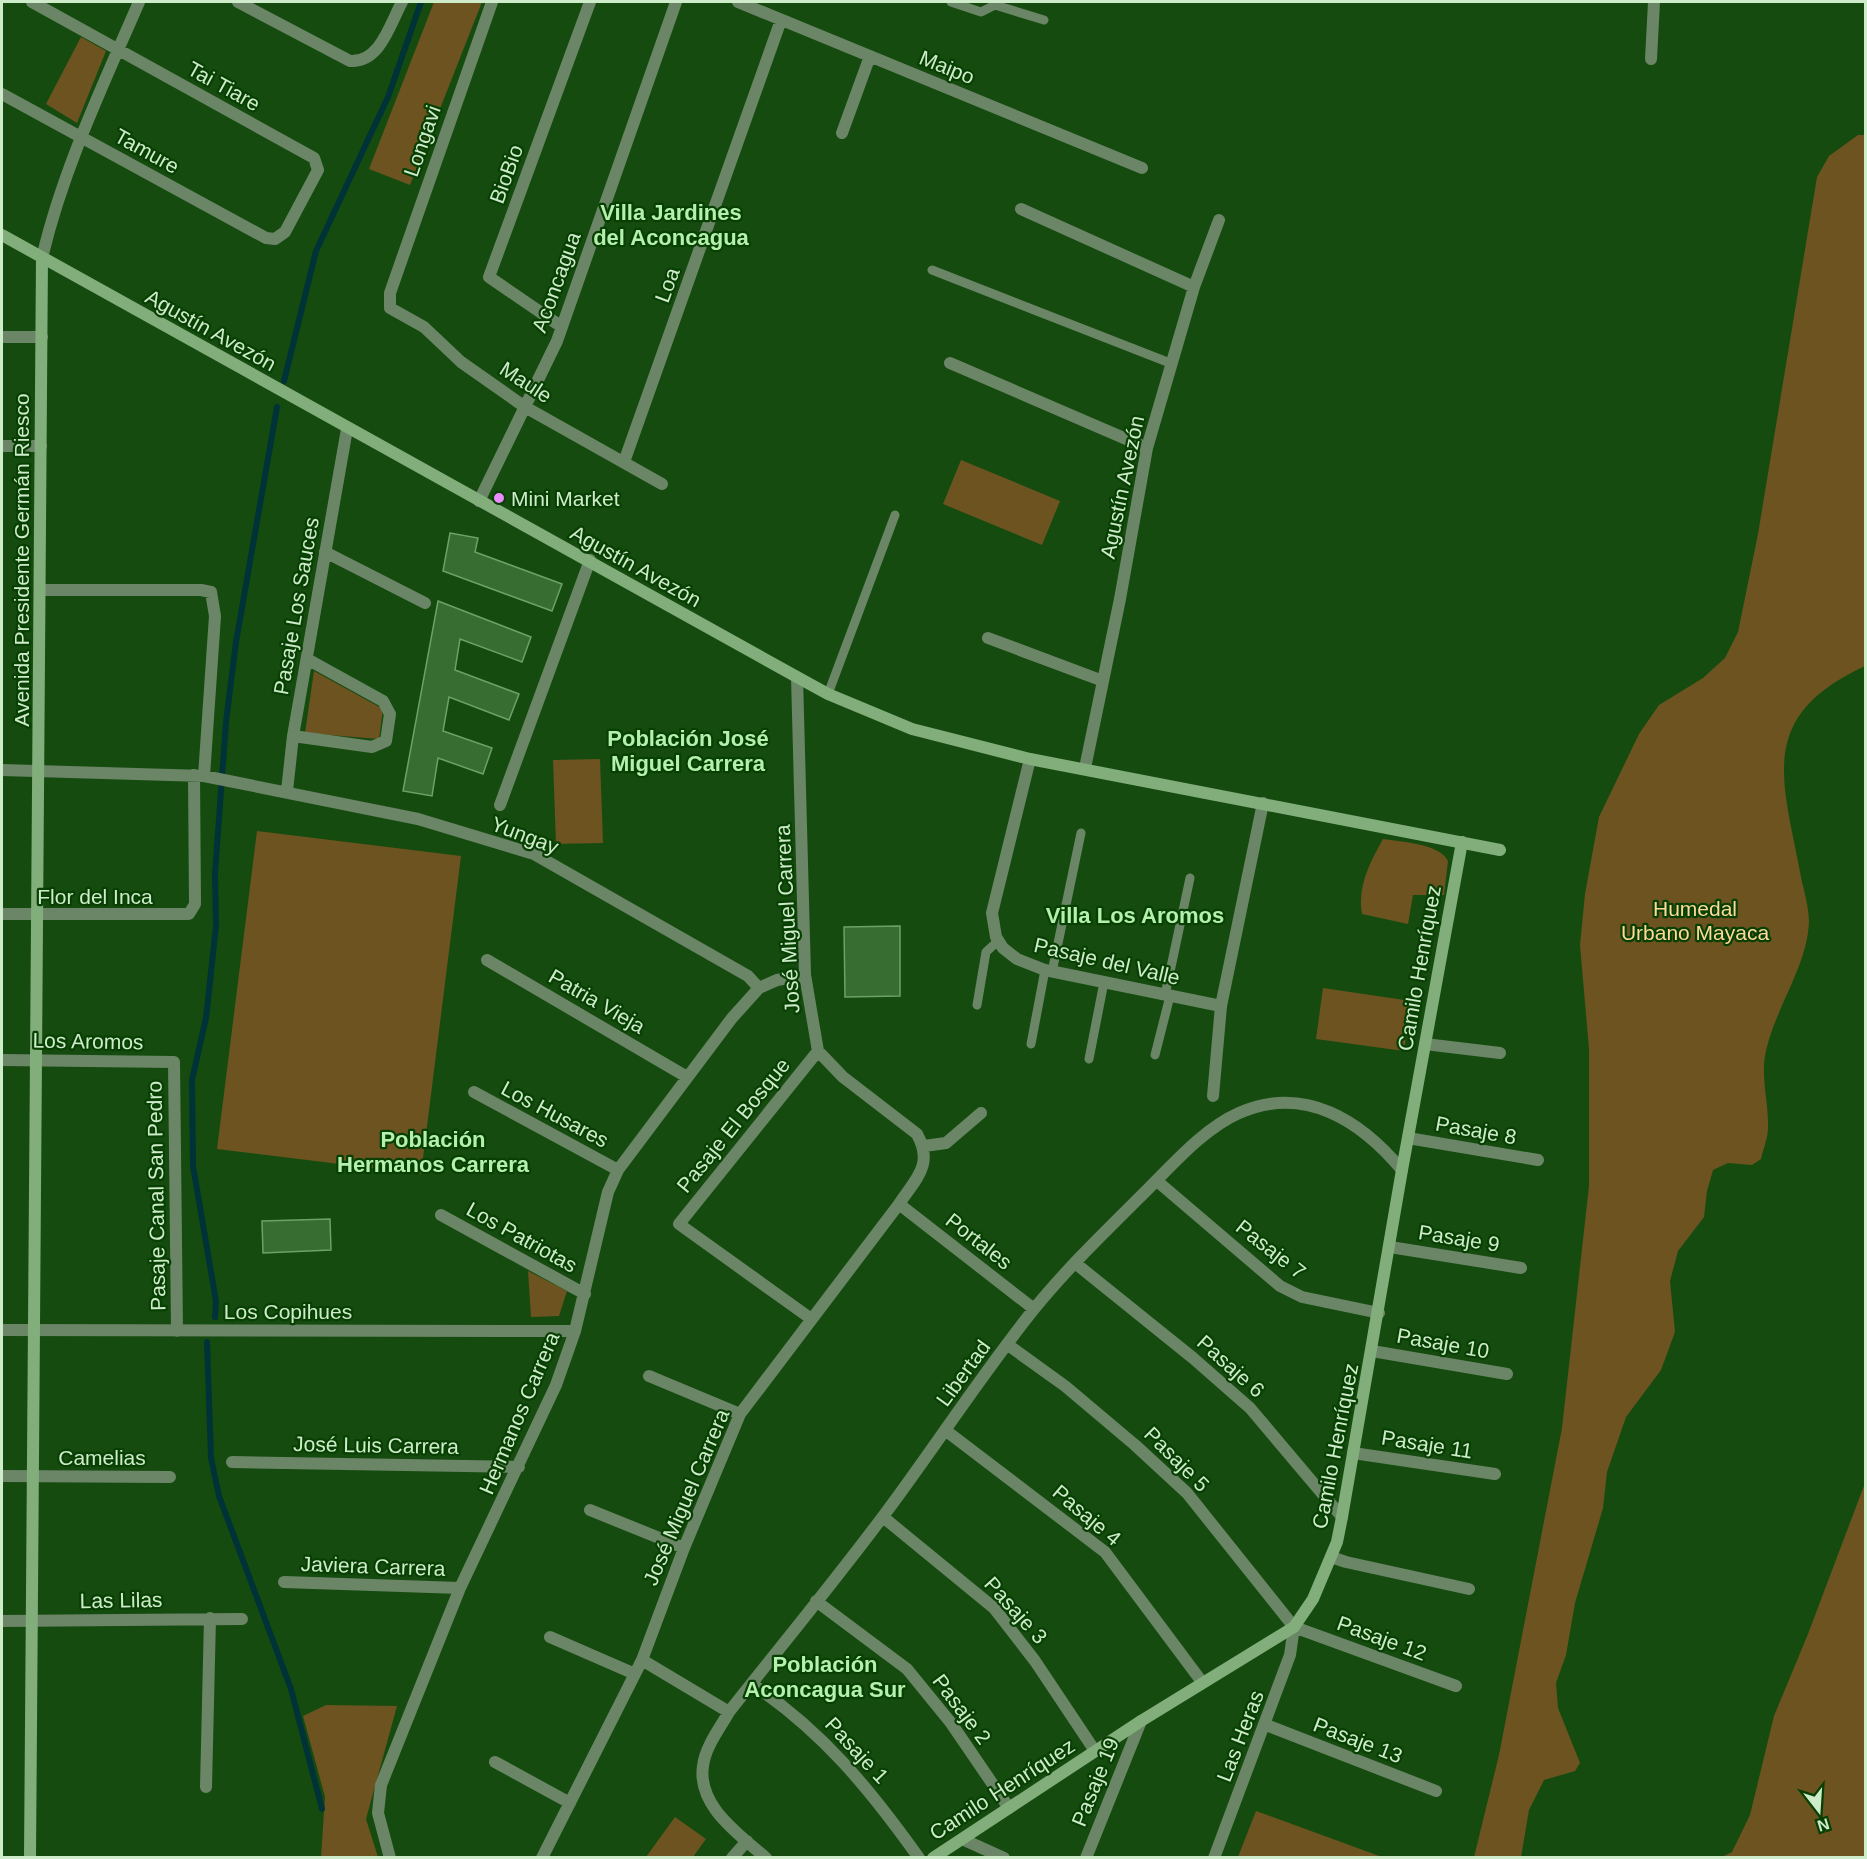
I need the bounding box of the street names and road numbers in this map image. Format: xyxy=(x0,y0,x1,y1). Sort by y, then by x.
street label: Maipo xyxy=(916,46,978,88)
street label: Tai Tiare xyxy=(184,57,264,115)
street label: Longavi xyxy=(399,102,445,180)
street label: Tamure xyxy=(111,124,183,178)
street label: BioBio xyxy=(485,142,527,206)
street label: Aconcagua xyxy=(527,228,585,335)
street label: Loa xyxy=(650,264,684,305)
street label: Agustín Avezón xyxy=(142,285,280,375)
street label: Maule xyxy=(496,357,556,407)
street label: Avenida Presidente Germán Riesco xyxy=(10,393,33,727)
street label: Agustín Avezón xyxy=(1096,413,1148,561)
street label: Pasaje Los Sauces xyxy=(269,515,323,697)
street label: Agustín Avezón xyxy=(567,521,705,611)
street label: Yungay xyxy=(488,812,562,858)
street label: José Miguel Carrera xyxy=(771,824,803,1014)
street label: Camilo Henríquez xyxy=(1393,883,1445,1053)
street label: Flor del Inca xyxy=(37,885,153,908)
street label: Pasaje del Valle xyxy=(1032,933,1182,989)
street label: Patria Vieja xyxy=(545,964,649,1038)
street label: Los Aromos xyxy=(32,1029,144,1053)
street label: Pasaje El Bosque xyxy=(672,1053,794,1197)
street label: Los Husares xyxy=(498,1076,612,1152)
street label: Pasaje Canal San Pedro xyxy=(142,1081,170,1311)
street label: Pasaje 8 xyxy=(1434,1112,1518,1148)
street label: Los Patriotas xyxy=(463,1197,581,1277)
street label: Portales xyxy=(942,1208,1016,1274)
street label: Pasaje 7 xyxy=(1232,1215,1310,1283)
street label: Pasaje 9 xyxy=(1417,1220,1501,1256)
street label: Los Copihues xyxy=(224,1300,352,1323)
street label: Pasaje 10 xyxy=(1395,1324,1491,1362)
street label: Hermanos Carrera xyxy=(474,1328,564,1498)
street label: Pasaje 6 xyxy=(1193,1330,1269,1402)
street label: Libertad xyxy=(931,1336,995,1410)
street label: Camilo Henríquez xyxy=(1308,1361,1362,1531)
street label: José Miguel Carrera xyxy=(638,1405,734,1589)
street label: Pasaje 5 xyxy=(1140,1422,1214,1496)
street label: Pasaje 11 xyxy=(1380,1425,1474,1463)
street label: José Luis Carrera xyxy=(293,1432,459,1458)
street label: Camelias xyxy=(58,1446,146,1469)
street label: Pasaje 4 xyxy=(1048,1480,1126,1550)
street label: Javiera Carrera xyxy=(300,1552,446,1580)
street label: Pasaje 3 xyxy=(980,1572,1052,1648)
street label: Las Lilas xyxy=(79,1588,163,1612)
street label: Pasaje 12 xyxy=(1334,1611,1430,1665)
street label: Pasaje 2 xyxy=(928,1669,996,1749)
street label: Las Heras xyxy=(1212,1687,1268,1785)
street label: Pasaje 1 xyxy=(821,1712,893,1788)
street label: Pasaje 13 xyxy=(1310,1713,1406,1767)
street label: Camilo Henríquez xyxy=(925,1734,1079,1844)
street label: Pasaje 19 xyxy=(1067,1734,1123,1830)

